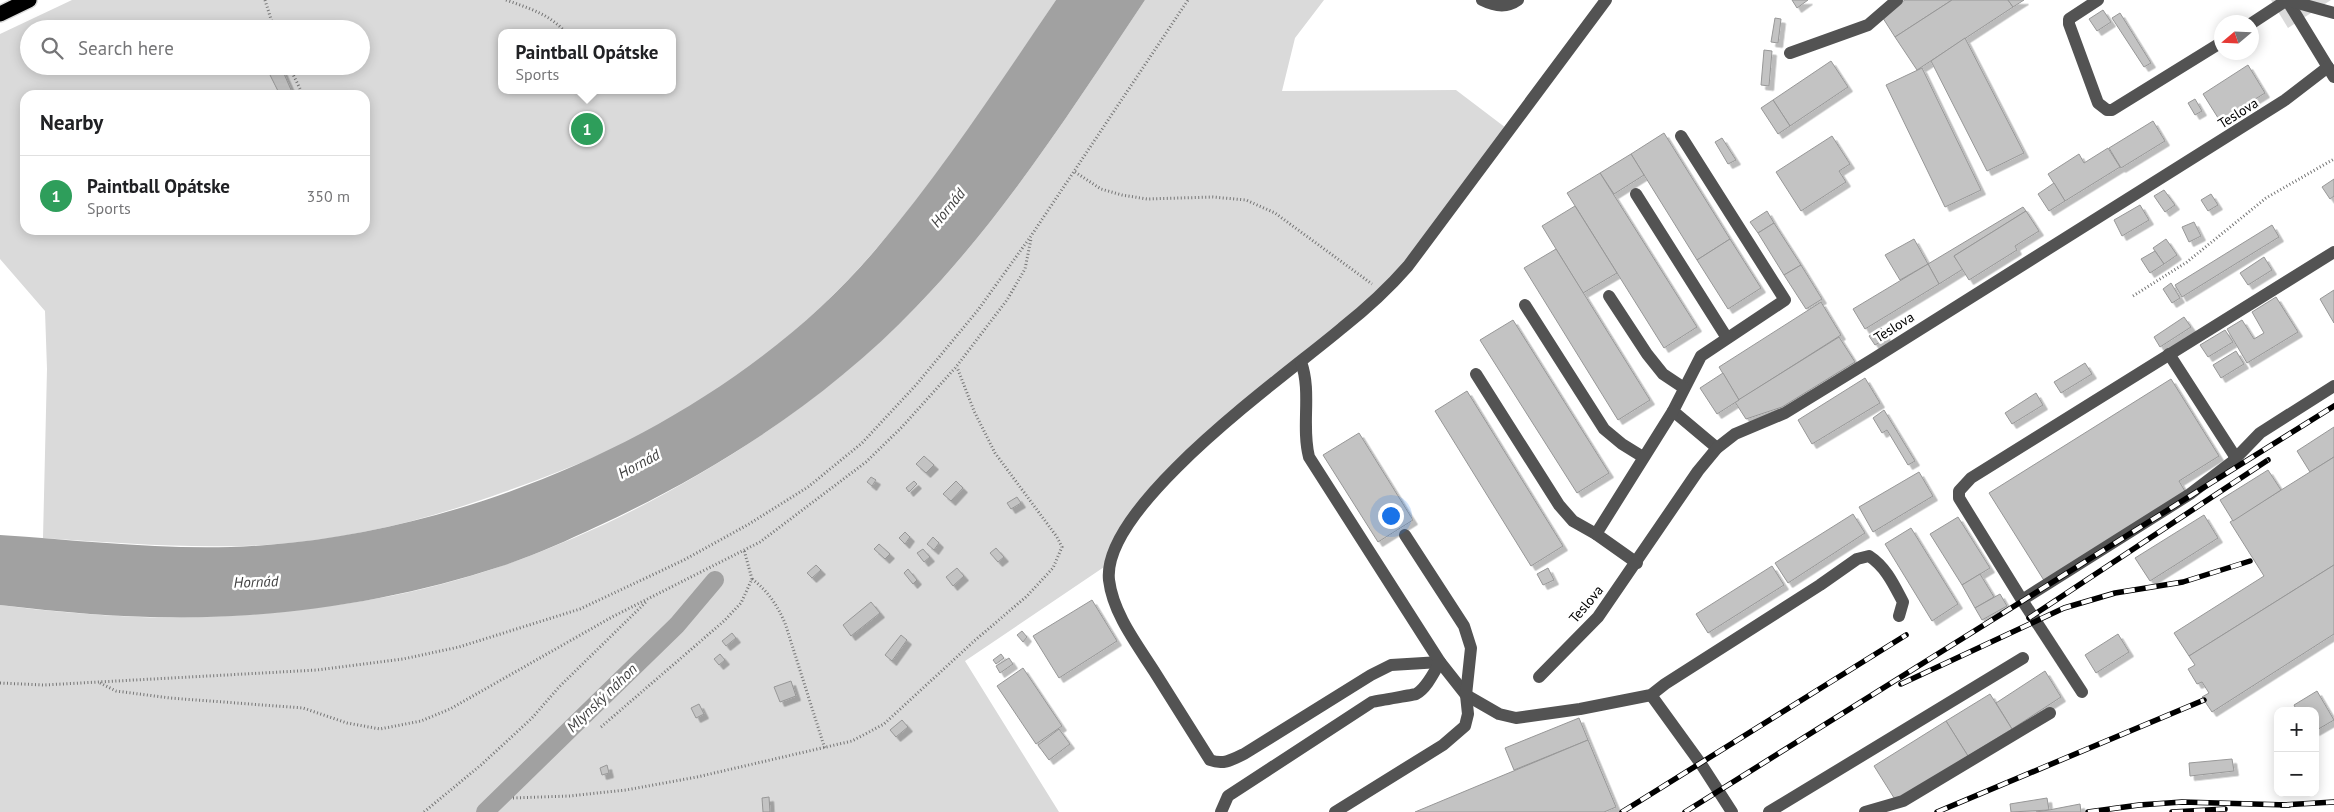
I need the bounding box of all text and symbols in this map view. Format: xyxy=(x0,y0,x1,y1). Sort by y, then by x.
north arrow xyxy=(2214,15,2259,60)
search box xyxy=(20,20,370,75)
popup xyxy=(498,29,676,94)
icon: search xyxy=(38,34,66,62)
text: Search here xyxy=(78,36,174,60)
text: Paintball Opátske xyxy=(516,40,659,64)
text: Sports xyxy=(516,64,559,84)
street label: Teslova xyxy=(2215,94,2262,132)
text: Nearby xyxy=(40,109,103,136)
pin: 1 xyxy=(571,110,603,148)
text: Paintball Opátske xyxy=(87,174,230,198)
water label: Hornád xyxy=(926,184,969,231)
text: 1 xyxy=(51,186,61,206)
text: 350 m xyxy=(307,186,350,206)
text: Sports xyxy=(87,198,131,218)
street label: Teslova xyxy=(1871,308,1918,346)
water label: Hornád xyxy=(615,445,663,482)
your location xyxy=(1378,503,1404,529)
water label: Hornád xyxy=(233,571,279,592)
street label: Teslova xyxy=(1565,581,1607,627)
water label: Mlynský náhon xyxy=(562,659,641,736)
map controls xyxy=(2274,707,2319,797)
button: + xyxy=(2274,707,2319,752)
button: − xyxy=(2274,752,2319,797)

